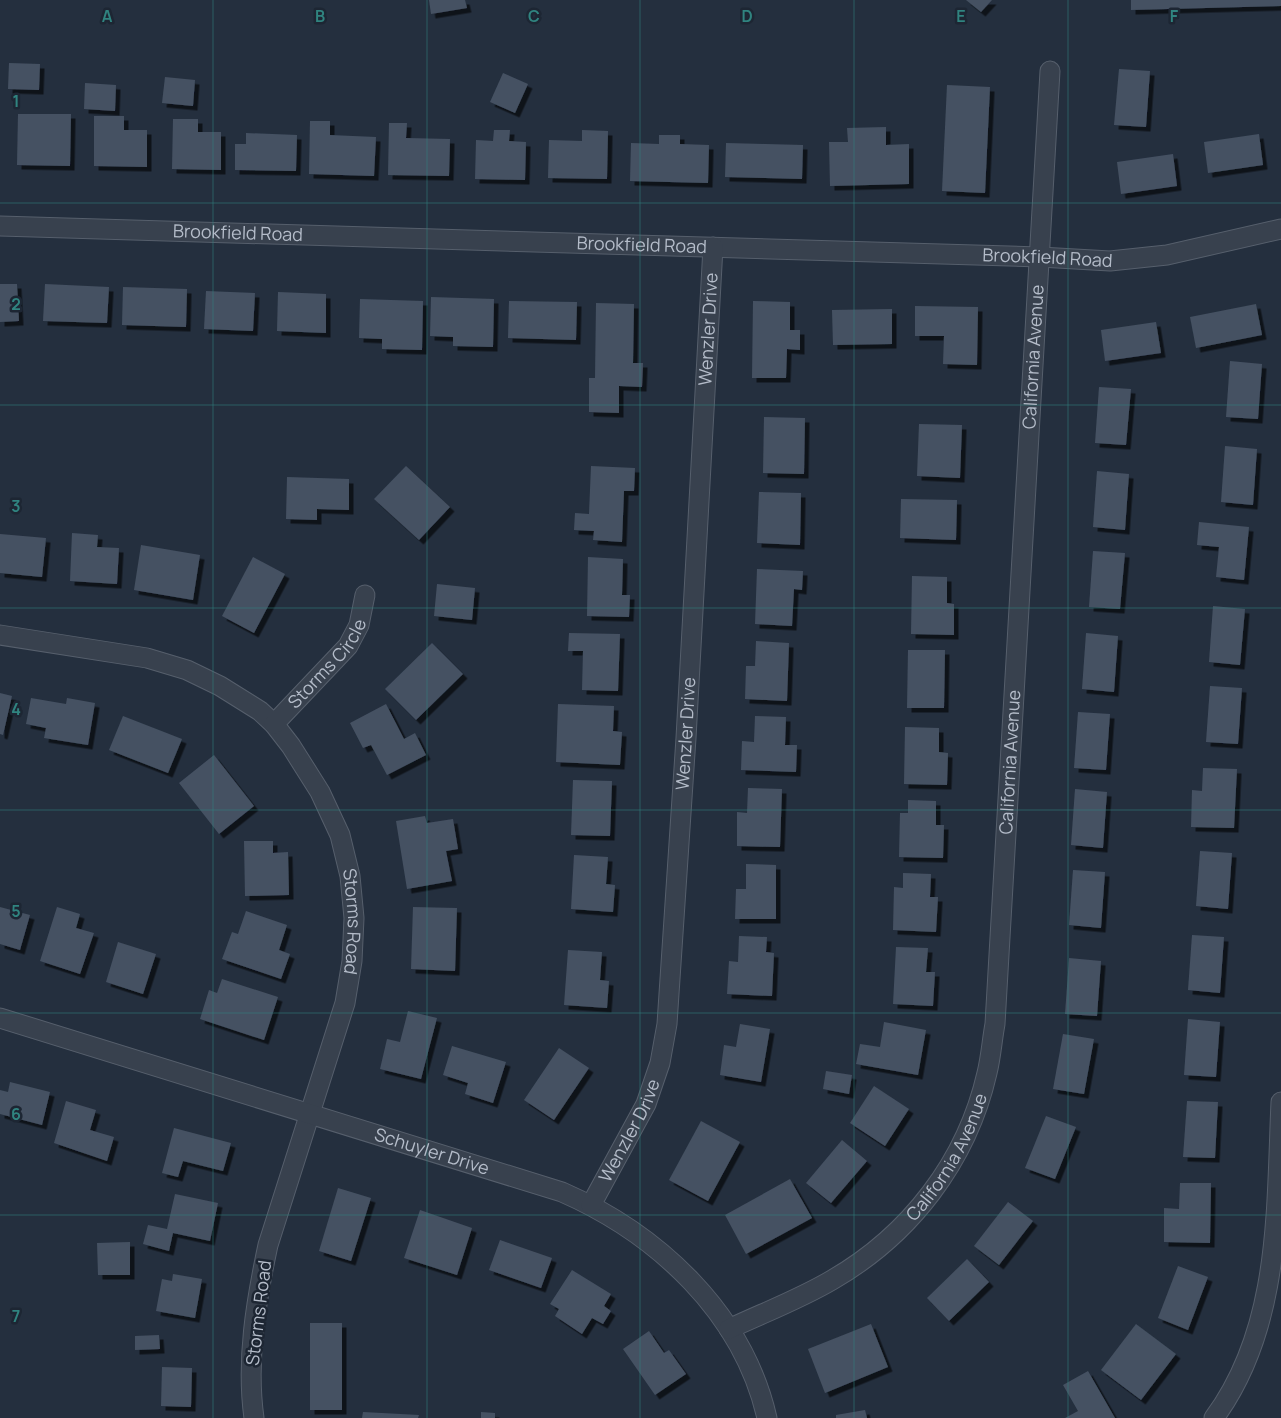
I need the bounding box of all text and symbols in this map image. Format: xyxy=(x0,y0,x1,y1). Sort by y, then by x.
text: A xyxy=(102,5,113,27)
text: B xyxy=(315,5,325,27)
text: C xyxy=(528,5,540,27)
text: D xyxy=(741,5,753,27)
text: E xyxy=(956,5,966,27)
text: F xyxy=(1170,5,1179,27)
text: 1 xyxy=(12,90,20,112)
street label: Brookfield Road xyxy=(173,218,303,246)
street label: Brookfield Road xyxy=(576,230,707,258)
street label: Brookfield Road xyxy=(982,242,1113,272)
street label: Wenzler Drive xyxy=(692,272,723,386)
street label: California Avenue xyxy=(1016,284,1049,430)
text: 2 xyxy=(11,293,21,315)
text: 3 xyxy=(11,495,21,517)
street label: Storms Circle xyxy=(282,617,371,713)
street label: Wenzler Drive xyxy=(670,676,700,791)
street label: California Avenue xyxy=(993,689,1025,835)
text: 4 xyxy=(11,698,21,720)
street label: Storms Road xyxy=(338,866,367,976)
text: 5 xyxy=(11,900,21,922)
street label: Wenzler Drive xyxy=(593,1076,665,1186)
street label: California Avenue xyxy=(900,1090,992,1226)
text: 6 xyxy=(11,1103,21,1125)
street label: Schuyler Drive xyxy=(372,1122,492,1180)
street label: Storms Road xyxy=(240,1259,276,1367)
text: 7 xyxy=(12,1305,20,1327)

